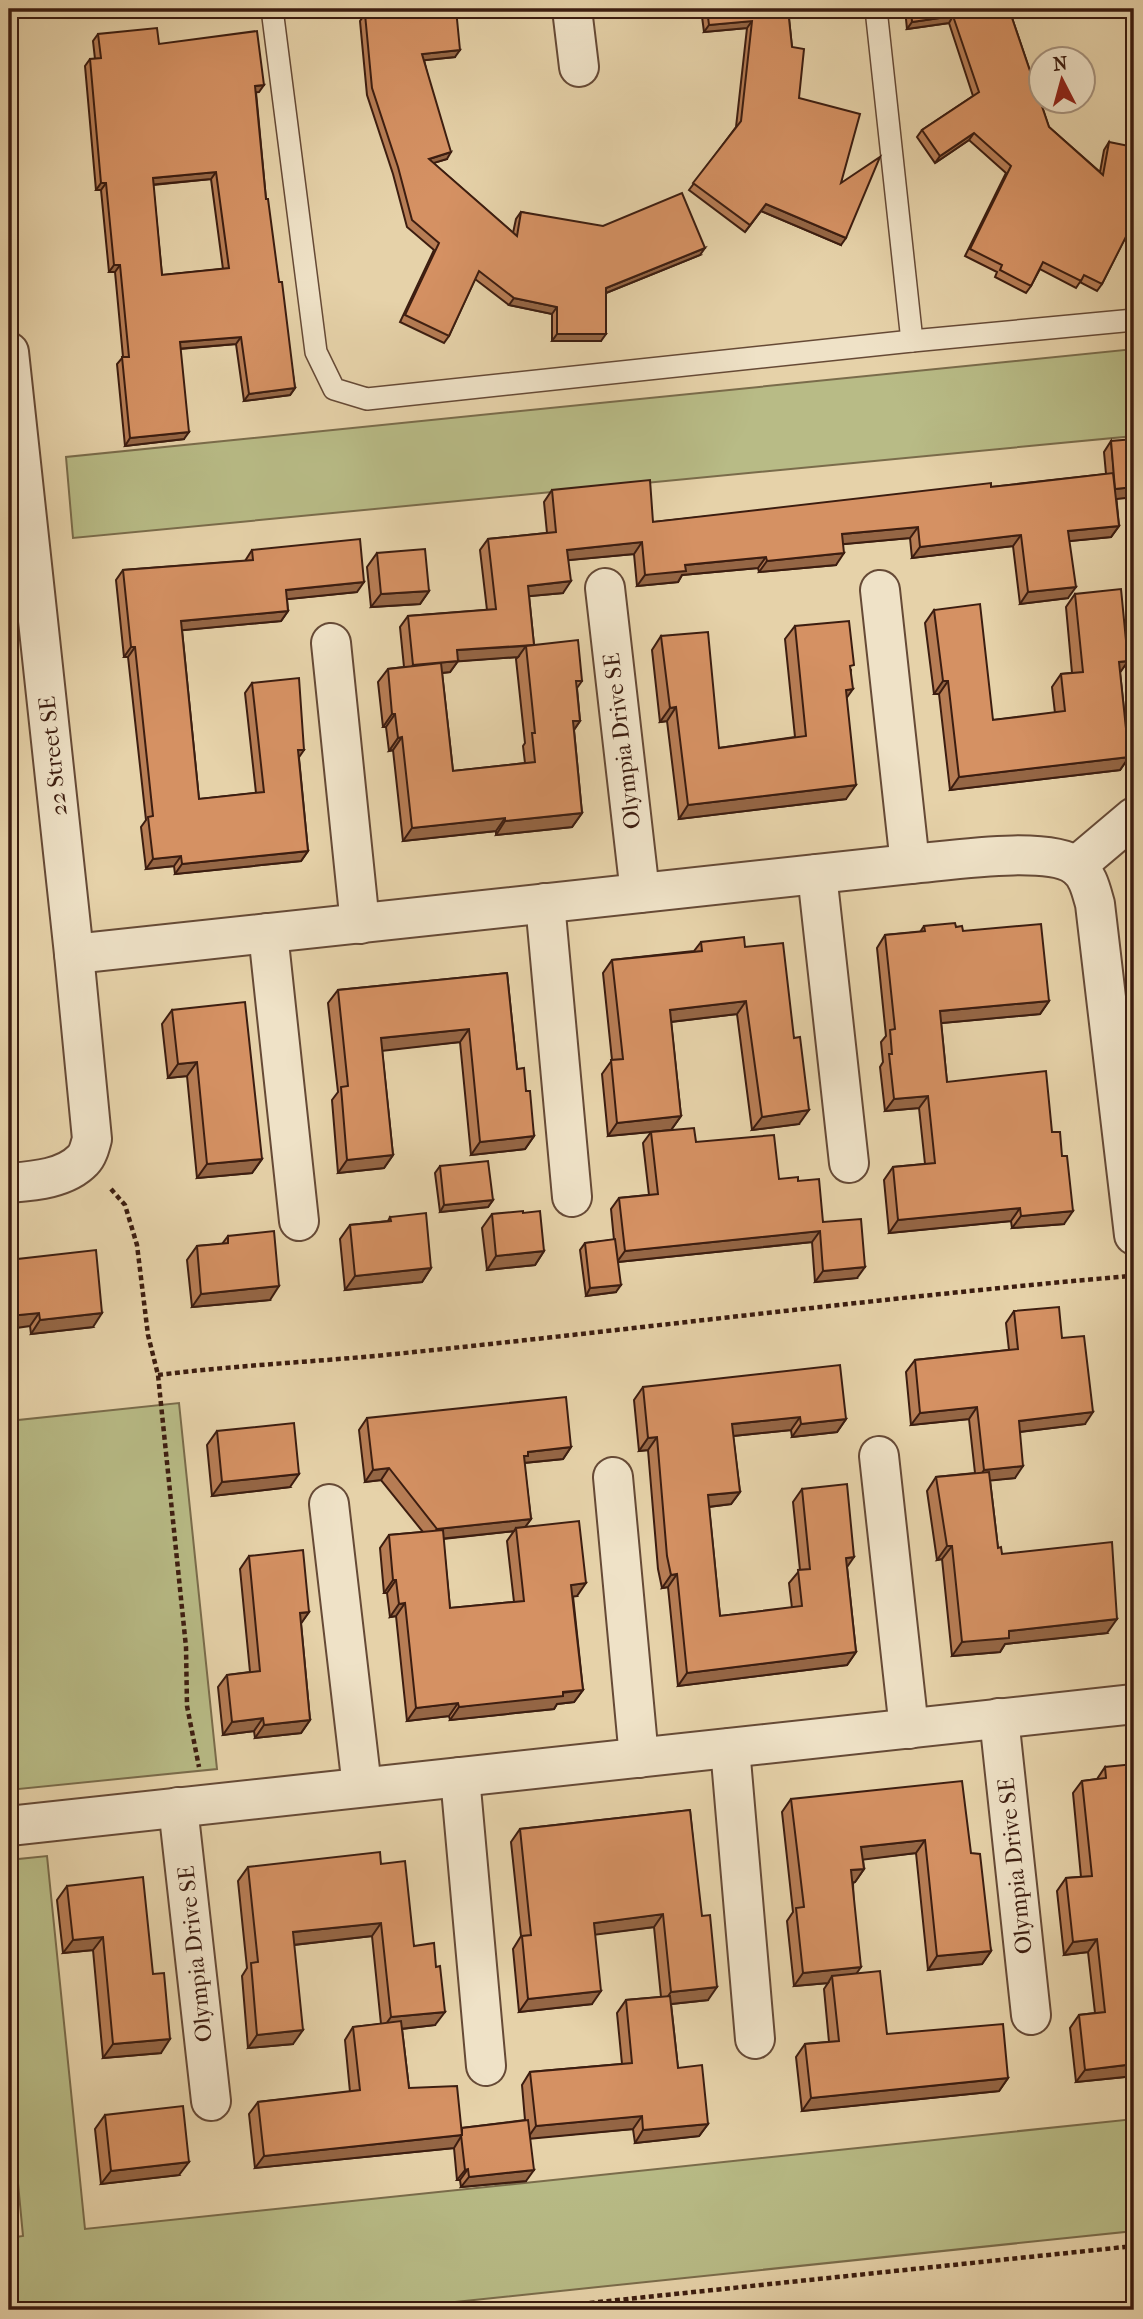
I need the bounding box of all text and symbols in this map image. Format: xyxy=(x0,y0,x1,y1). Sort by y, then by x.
north arrow xyxy=(1028,46,1098,116)
text: N xyxy=(1052,52,1069,76)
street label: Olympia Drive SE xyxy=(598,651,646,831)
street label: 22 Street SE xyxy=(33,695,73,817)
street label: Olympia Drive SE xyxy=(992,1776,1038,1956)
street label: Olympia Drive SE xyxy=(172,1864,218,2044)

